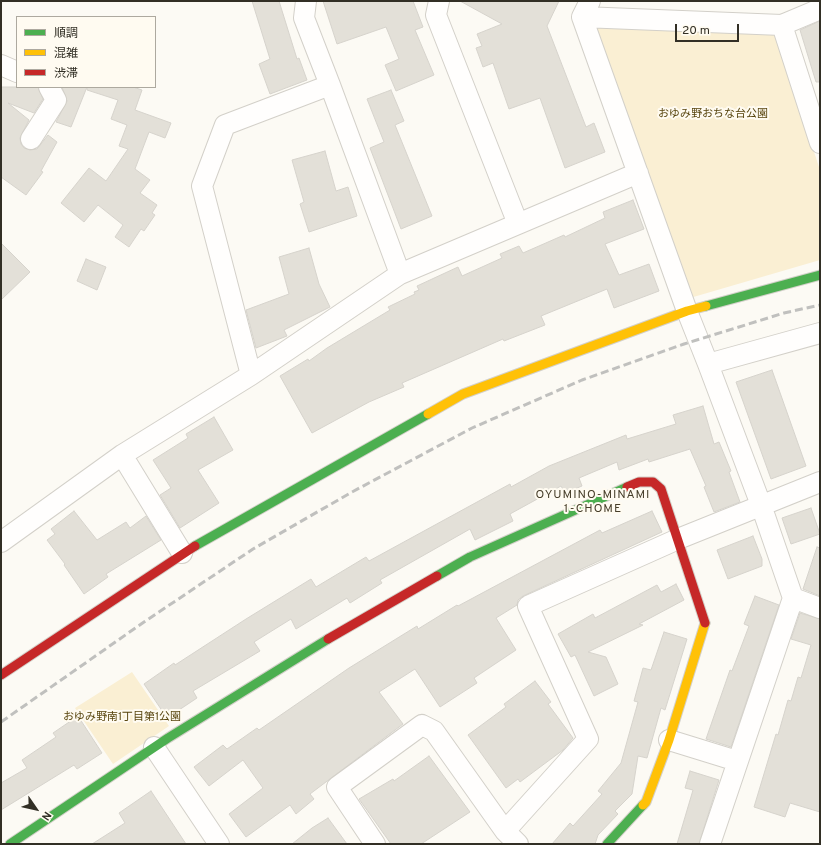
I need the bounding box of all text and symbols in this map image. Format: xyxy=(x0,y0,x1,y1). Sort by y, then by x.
legend xyxy=(16,16,156,88)
scale bar xyxy=(677,16,741,42)
text: 20 m xyxy=(682,23,710,39)
text: 順調 xyxy=(54,26,78,42)
text: 混雑 xyxy=(54,46,78,62)
text: 渋滞 xyxy=(54,66,78,82)
park label: おゆみ野おちな台公園 xyxy=(658,108,768,122)
district label: OYUMINO-MINAMI 1-CHOME xyxy=(535,489,651,517)
park label: おゆみ野南1丁目第1公園 xyxy=(63,711,181,725)
north arrow xyxy=(16,789,56,829)
text: N xyxy=(38,809,54,823)

